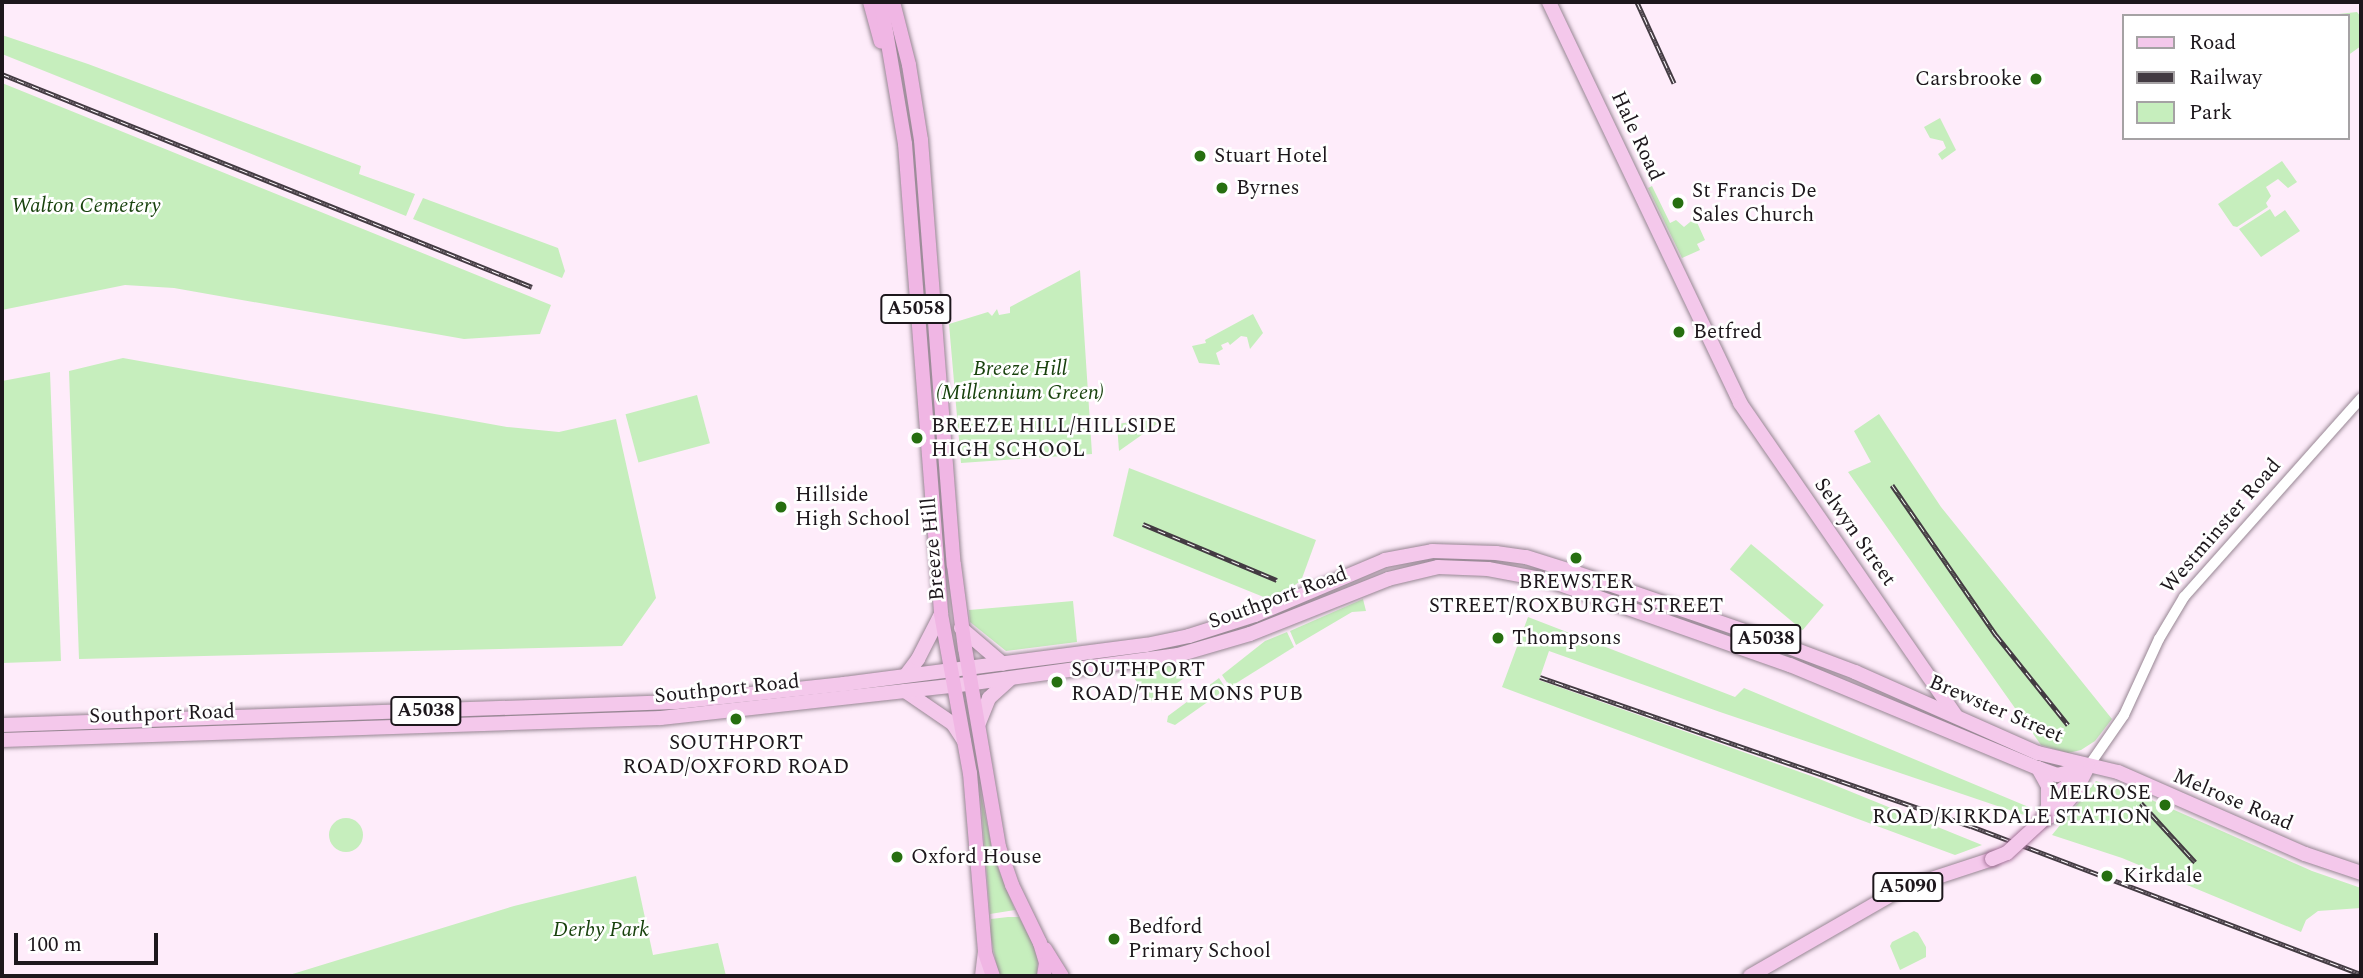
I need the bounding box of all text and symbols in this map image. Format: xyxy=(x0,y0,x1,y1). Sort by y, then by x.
legend xyxy=(2122,14,2349,140)
text: Road xyxy=(2189,27,2236,59)
text: Railway xyxy=(2189,62,2262,94)
place label: Carsbrooke xyxy=(1915,66,2022,92)
marker: Carsbrooke xyxy=(2028,71,2044,87)
street label: Hale Road xyxy=(1605,87,1669,185)
text: Park xyxy=(2189,97,2232,129)
place label: Stuart Hotel xyxy=(1214,143,1328,169)
marker: Stuart Hotel xyxy=(1192,148,1208,164)
place label: Byrnes xyxy=(1236,175,1300,201)
place label: St Francis De Sales Church xyxy=(1692,178,1817,228)
marker: Byrnes xyxy=(1214,180,1230,196)
park label: Walton Cemetery xyxy=(11,193,161,219)
marker: St Francis De Sales Church xyxy=(1670,195,1686,211)
road number: A5058 xyxy=(879,294,953,324)
place label: Betfred xyxy=(1693,319,1762,345)
marker: Betfred xyxy=(1671,324,1687,340)
park label: Breeze Hill (Millennium Green) xyxy=(936,356,1104,406)
place label: BREEZE HILL/HILLSIDE HIGH SCHOOL xyxy=(931,413,1176,463)
marker: BREEZE HILL/HILLSIDE HIGH SCHOOL xyxy=(909,430,925,446)
street label: Westminster Road xyxy=(2155,453,2287,599)
street label: Selwyn Street xyxy=(1808,473,1902,591)
place label: Hillside High School xyxy=(795,482,910,532)
street label: Breeze Hill xyxy=(916,496,950,602)
marker: Hillside High School xyxy=(773,499,789,515)
marker: BREWSTER STREET/ROXBURGH STREET xyxy=(1568,550,1584,566)
street label: Southport Road xyxy=(1205,561,1351,635)
place label: BREWSTER STREET/ROXBURGH STREET xyxy=(1429,569,1723,619)
road number: A5038 xyxy=(1729,624,1803,654)
place label: Thompsons xyxy=(1512,625,1621,651)
marker: Thompsons xyxy=(1490,630,1506,646)
place label: SOUTHPORT ROAD/THE MONS PUB xyxy=(1071,657,1303,707)
street label: Southport Road xyxy=(653,669,801,709)
street label: Brewster Street xyxy=(1925,669,2067,749)
marker: SOUTHPORT ROAD/THE MONS PUB xyxy=(1049,674,1065,690)
road number: A5038 xyxy=(389,696,463,726)
street label: Southport Road xyxy=(89,699,235,729)
marker: SOUTHPORT ROAD/OXFORD ROAD xyxy=(728,711,744,727)
place label: SOUTHPORT ROAD/OXFORD ROAD xyxy=(623,730,849,780)
street label: Melrose Road xyxy=(2169,763,2297,837)
place label: MELROSE ROAD/KIRKDALE STATION xyxy=(1872,780,2151,830)
marker: MELROSE ROAD/KIRKDALE STATION xyxy=(2157,797,2173,813)
place label: Oxford House xyxy=(911,844,1042,870)
marker: Oxford House xyxy=(889,849,905,865)
place label: Kirkdale xyxy=(2123,863,2202,889)
marker: Kirkdale xyxy=(2097,866,2117,886)
road number: A5090 xyxy=(1871,872,1945,902)
place label: Bedford Primary School xyxy=(1128,914,1271,964)
park label: Derby Park xyxy=(553,917,649,943)
scale bar xyxy=(18,918,161,962)
text: 100 m xyxy=(27,929,82,961)
marker: Bedford Primary School xyxy=(1106,931,1122,947)

